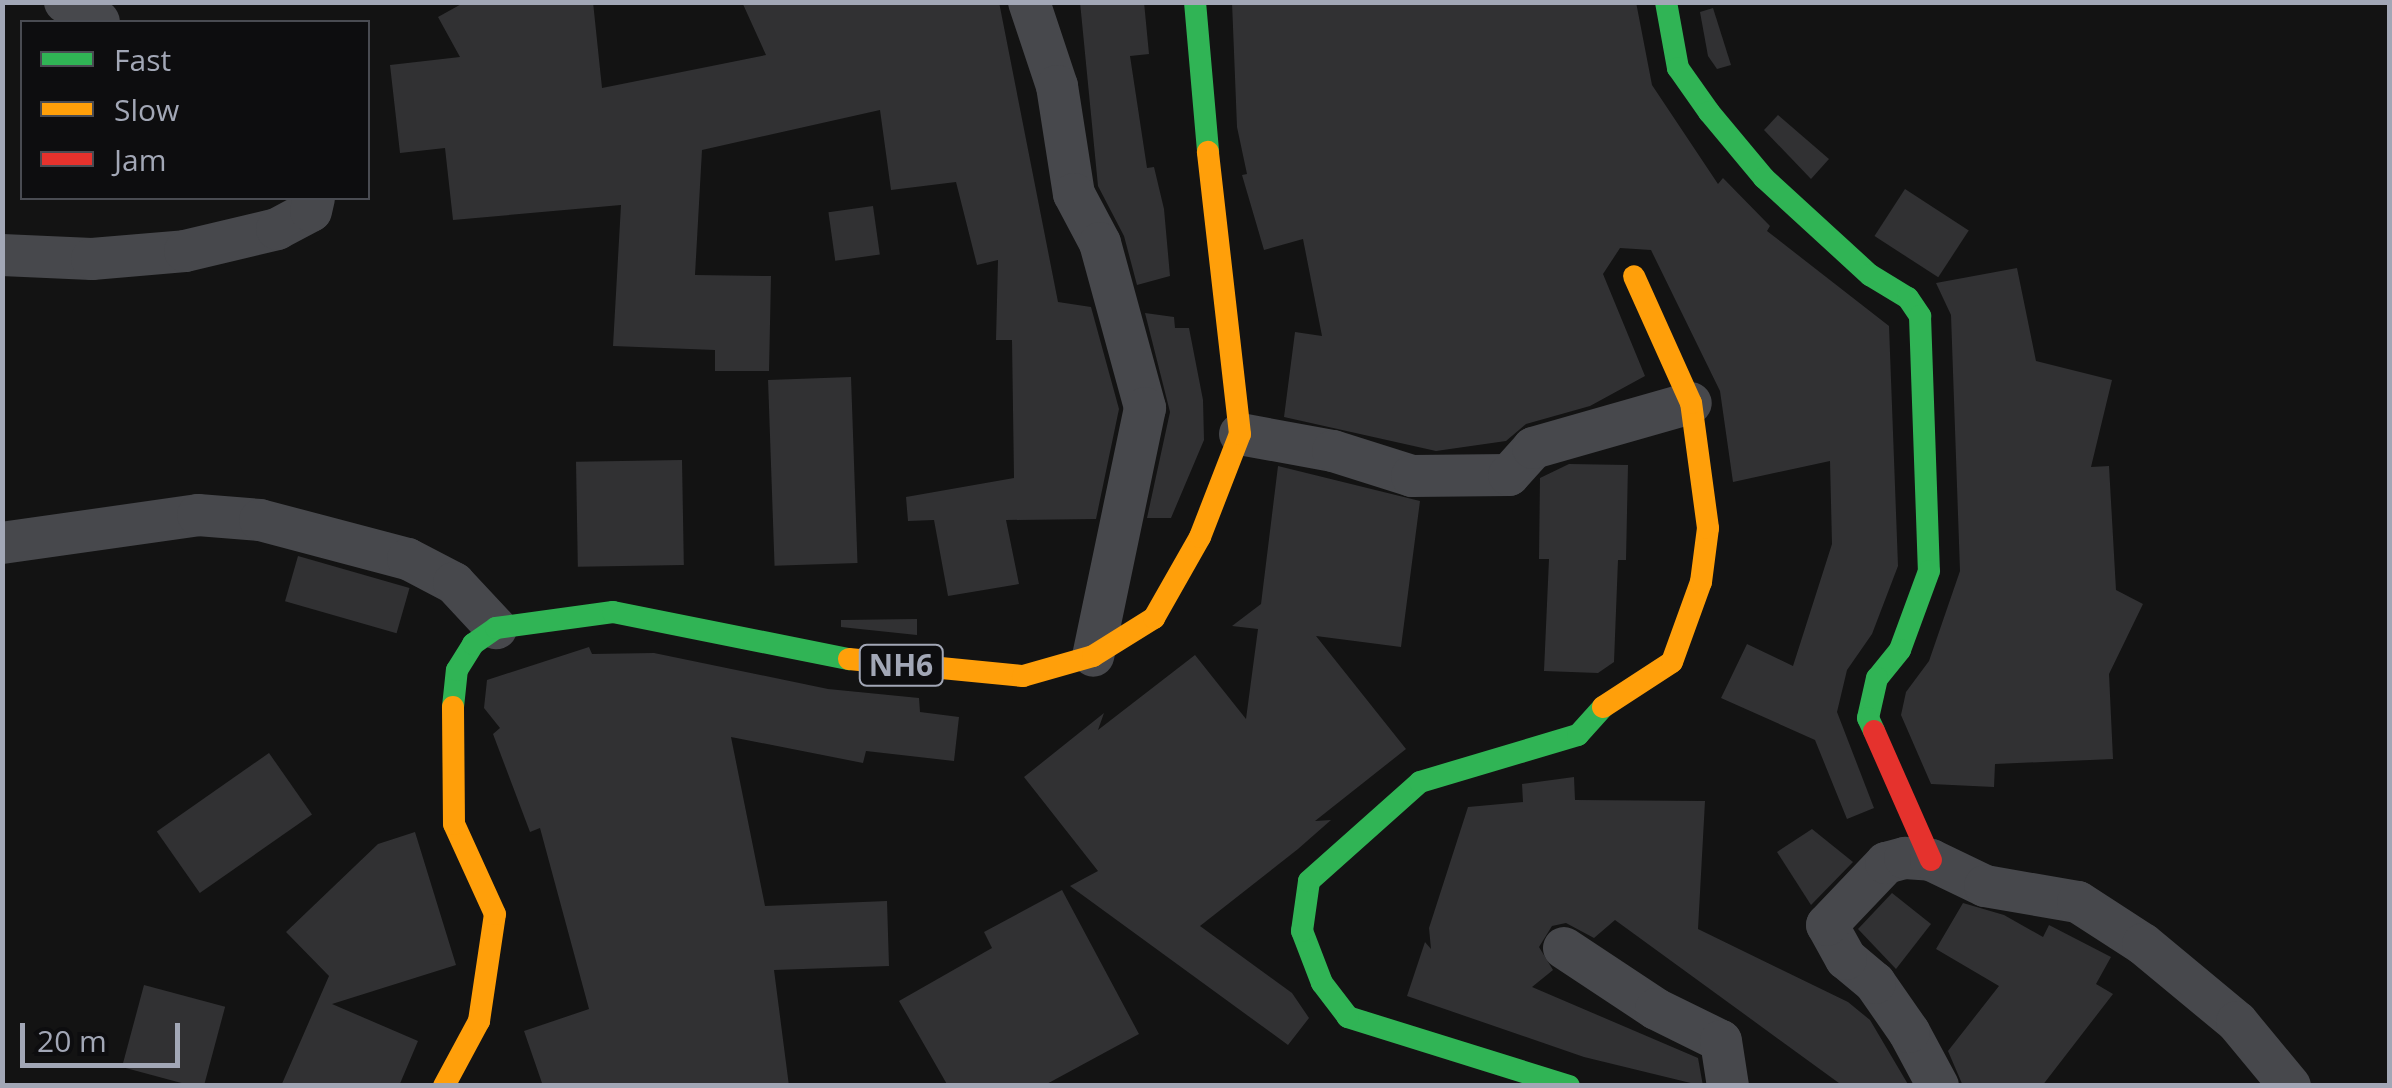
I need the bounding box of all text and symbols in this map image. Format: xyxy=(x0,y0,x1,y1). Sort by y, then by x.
legend xyxy=(20,20,370,200)
text: Fast xyxy=(114,39,171,80)
text: Slow xyxy=(114,89,179,130)
text: Jam xyxy=(114,139,167,180)
road number: NH6 xyxy=(858,640,944,690)
scale bar xyxy=(25,1003,185,1065)
text: 20 m xyxy=(37,1020,107,1061)

